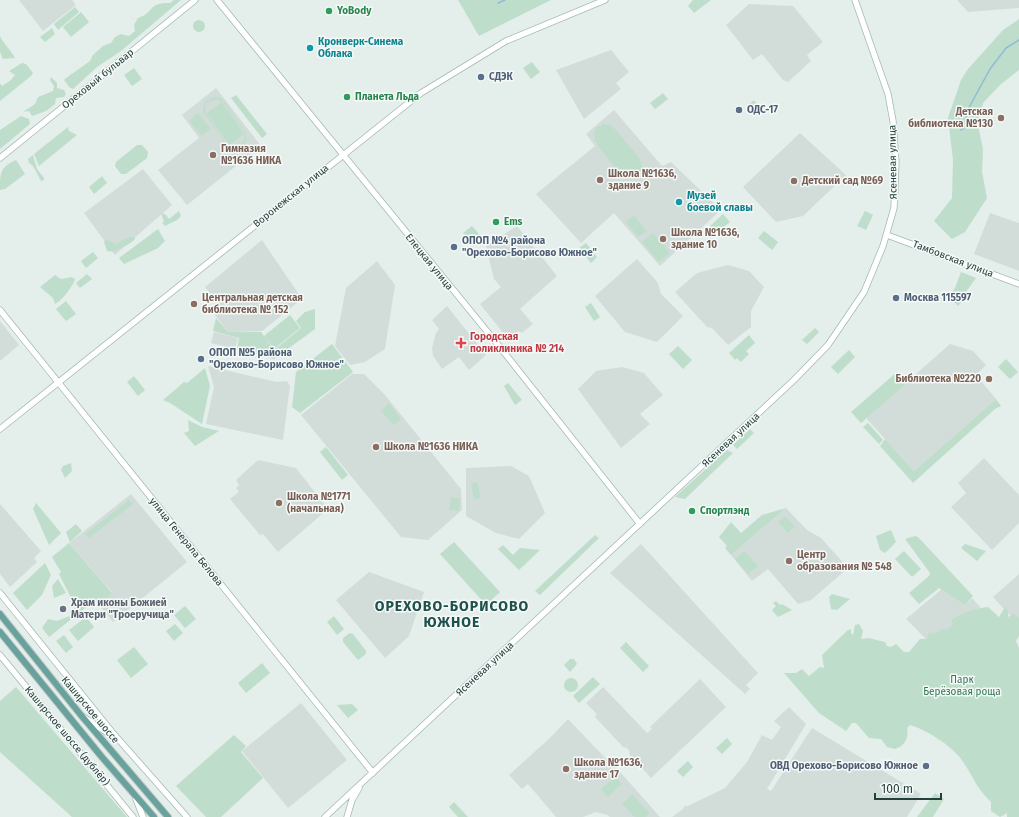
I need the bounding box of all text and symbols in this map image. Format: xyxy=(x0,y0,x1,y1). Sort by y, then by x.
place label: YoBody xyxy=(336,5,372,17)
marker: YoBody xyxy=(324,6,334,16)
place label: Кронверк-Синема Облака xyxy=(318,36,404,60)
marker: Кронверк-Синема Облака xyxy=(305,43,315,53)
street label: Ореховый бульвар xyxy=(60,46,136,112)
place label: СДЭК xyxy=(489,71,513,83)
marker: СДЭК xyxy=(476,72,486,82)
place label: Планета Льда xyxy=(355,91,419,103)
marker: Планета Льда xyxy=(342,92,352,102)
place label: ОДС-17 xyxy=(747,104,778,116)
marker: ОДС-17 xyxy=(734,105,744,115)
place label: Детская библиотека №130 xyxy=(908,106,993,130)
marker: Детская библиотека №130 xyxy=(996,113,1006,123)
street label: Ясеневая улица xyxy=(886,125,900,199)
place label: Гимназия №1636 НИКА xyxy=(221,143,282,167)
marker: Гимназия №1636 НИКА xyxy=(208,150,218,160)
street label: Воронежская улица xyxy=(251,162,331,230)
place label: Школа №1636, здание 9 xyxy=(608,168,677,192)
marker: Школа №1636, здание 9 xyxy=(595,175,605,185)
place label: Детский сад №69 xyxy=(801,175,883,187)
marker: Детский сад №69 xyxy=(789,176,799,186)
place label: Музей боевой славы xyxy=(687,190,753,214)
marker: Музей боевой славы xyxy=(674,197,684,207)
place label: Ems xyxy=(504,216,523,228)
marker: Ems xyxy=(491,217,501,227)
place label: Школа №1636, здание 10 xyxy=(671,227,740,251)
street label: Елецкая улица xyxy=(403,231,455,293)
marker: Школа №1636, здание 10 xyxy=(658,234,668,244)
place label: ОПОП №4 района "Орехово-Борисово Южное" xyxy=(462,235,597,259)
street label: Тамбовская улица xyxy=(911,238,995,280)
marker: ОПОП №4 района "Орехово-Борисово Южное" xyxy=(449,242,459,252)
place label: Центральная детская библиотека № 152 xyxy=(202,292,303,316)
place label: Москва 115597 xyxy=(904,292,971,304)
marker: Москва 115597 xyxy=(891,293,901,303)
marker: Центральная детская библиотека № 152 xyxy=(189,299,199,309)
place label: Городская поликлиника № 214 xyxy=(470,331,565,355)
marker: Городская поликлиника № 214 xyxy=(455,337,467,349)
place label: ОПОП №5 района "Орехово-Борисово Южное" xyxy=(209,347,344,371)
marker: ОПОП №5 района "Орехово-Борисово Южное" xyxy=(196,354,206,364)
place label: Библиотека №220 xyxy=(896,373,981,385)
marker: Библиотека №220 xyxy=(984,374,994,384)
street label: Ясеневая улица xyxy=(700,410,762,470)
place label: Школа №1636 НИКА xyxy=(384,441,479,453)
marker: Школа №1636 НИКА xyxy=(371,442,381,452)
place label: Школа №1771 (начальная) xyxy=(287,491,351,515)
street label: улица Генерала Белова xyxy=(147,495,225,589)
marker: Школа №1771 (начальная) xyxy=(274,498,284,508)
place label: Спортлэнд xyxy=(700,505,750,517)
marker: Спортлэнд xyxy=(687,506,697,516)
place label: Центр образования № 548 xyxy=(797,549,892,573)
marker: Центр образования № 548 xyxy=(784,556,794,566)
place label: Храм иконы Божией Матери "Троeручица" xyxy=(70,597,174,621)
district label: ОРЕХОВО-БОРИСОВО ЮЖНОЕ xyxy=(375,598,529,631)
marker: Храм иконы Божией Матери "Троeручица" xyxy=(58,604,68,614)
street label: Ясеневая улица xyxy=(454,639,516,699)
street label: Каширское шоссе xyxy=(59,674,121,746)
park label: Парк Берёзовая роща xyxy=(923,674,1001,698)
street label: Каширское шоссе (дублёр) xyxy=(22,683,113,788)
place label: Школа №1636, здание 17 xyxy=(574,757,643,781)
place label: ОВД Орехово-Борисово Южное xyxy=(770,760,918,772)
marker: ОВД Орехово-Борисово Южное xyxy=(921,761,931,771)
marker: Школа №1636, здание 17 xyxy=(561,764,571,774)
scale bar xyxy=(875,775,941,801)
text: 100 m xyxy=(881,782,913,796)

